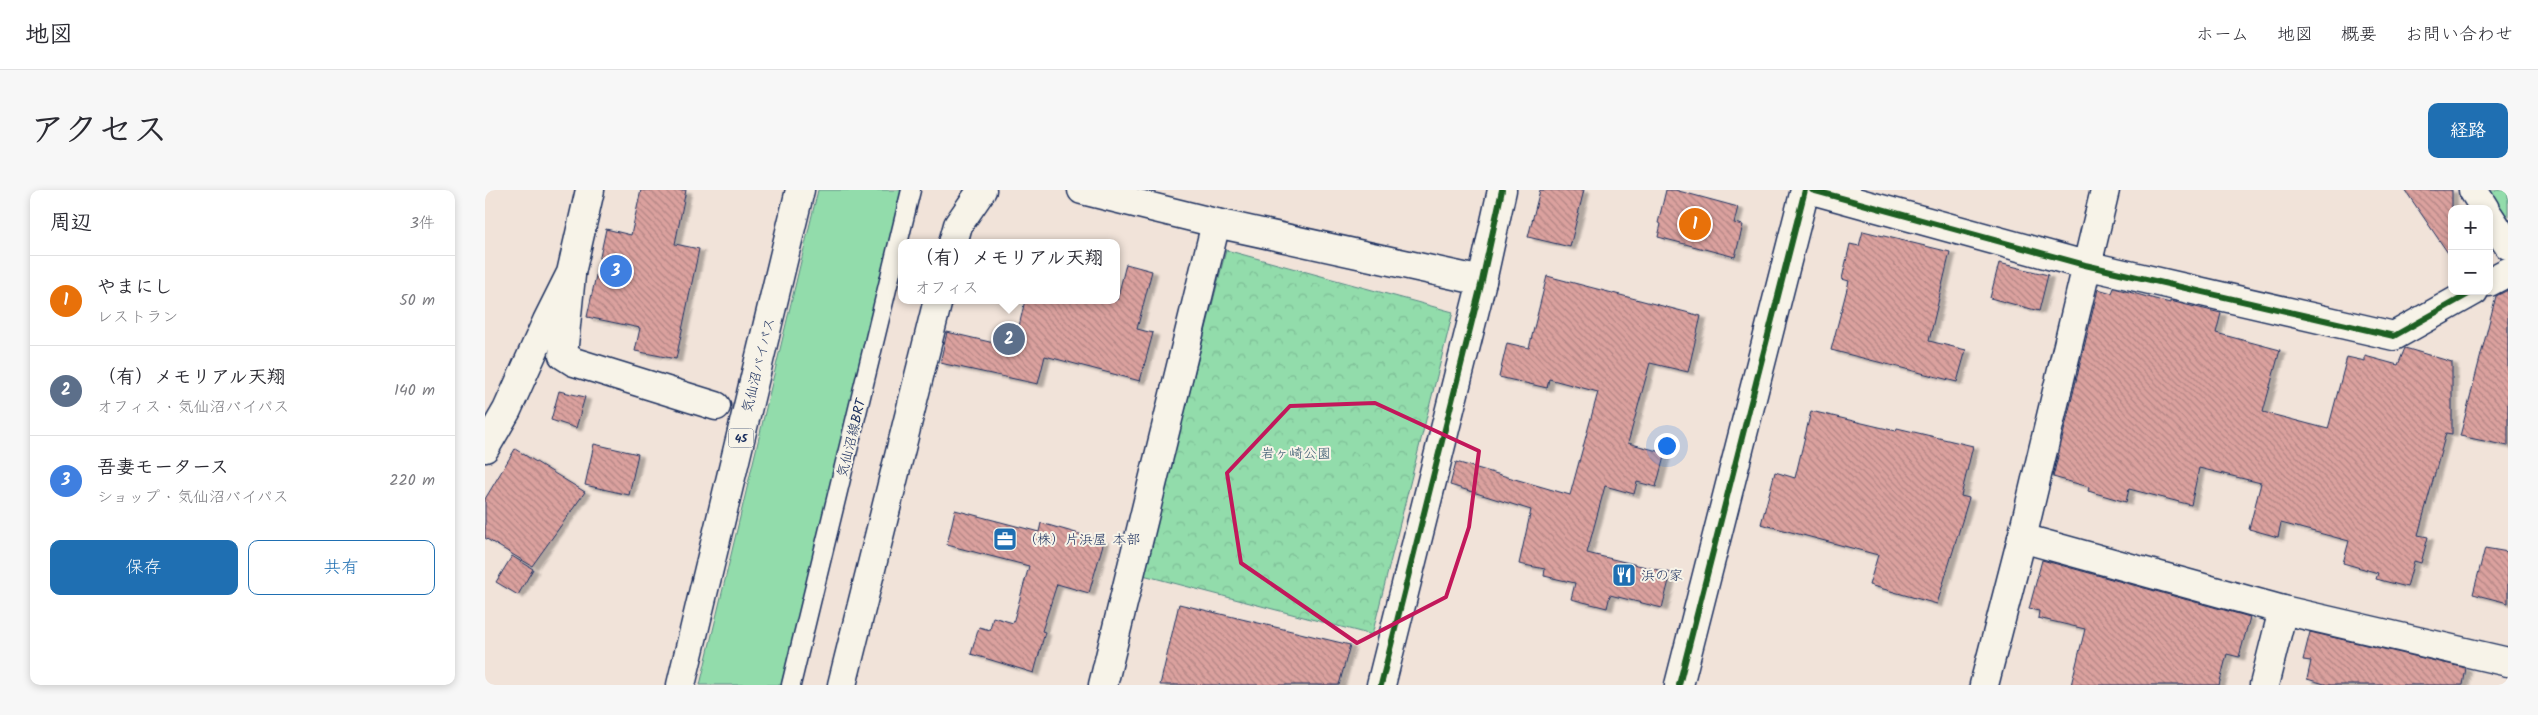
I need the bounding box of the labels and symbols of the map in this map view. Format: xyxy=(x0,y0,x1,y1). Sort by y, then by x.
pin: 1 xyxy=(1679,205,1711,243)
pin: 3 xyxy=(600,252,632,290)
street label: 気仙沼バイパス xyxy=(736,315,781,415)
pin: 2 xyxy=(993,320,1025,358)
street label: 気仙沼線BRT xyxy=(832,395,873,480)
road number: 45 xyxy=(729,428,753,448)
your location xyxy=(1654,433,1680,459)
park label: 岩ヶ崎公園 xyxy=(1261,443,1331,465)
office icon: （株）片浜屋 本部 xyxy=(992,526,1018,552)
place label: （株）片浜屋 本部 xyxy=(1023,529,1141,551)
restaurant icon: 浜の家 xyxy=(1611,562,1637,588)
place label: 浜の家 xyxy=(1641,565,1683,587)

